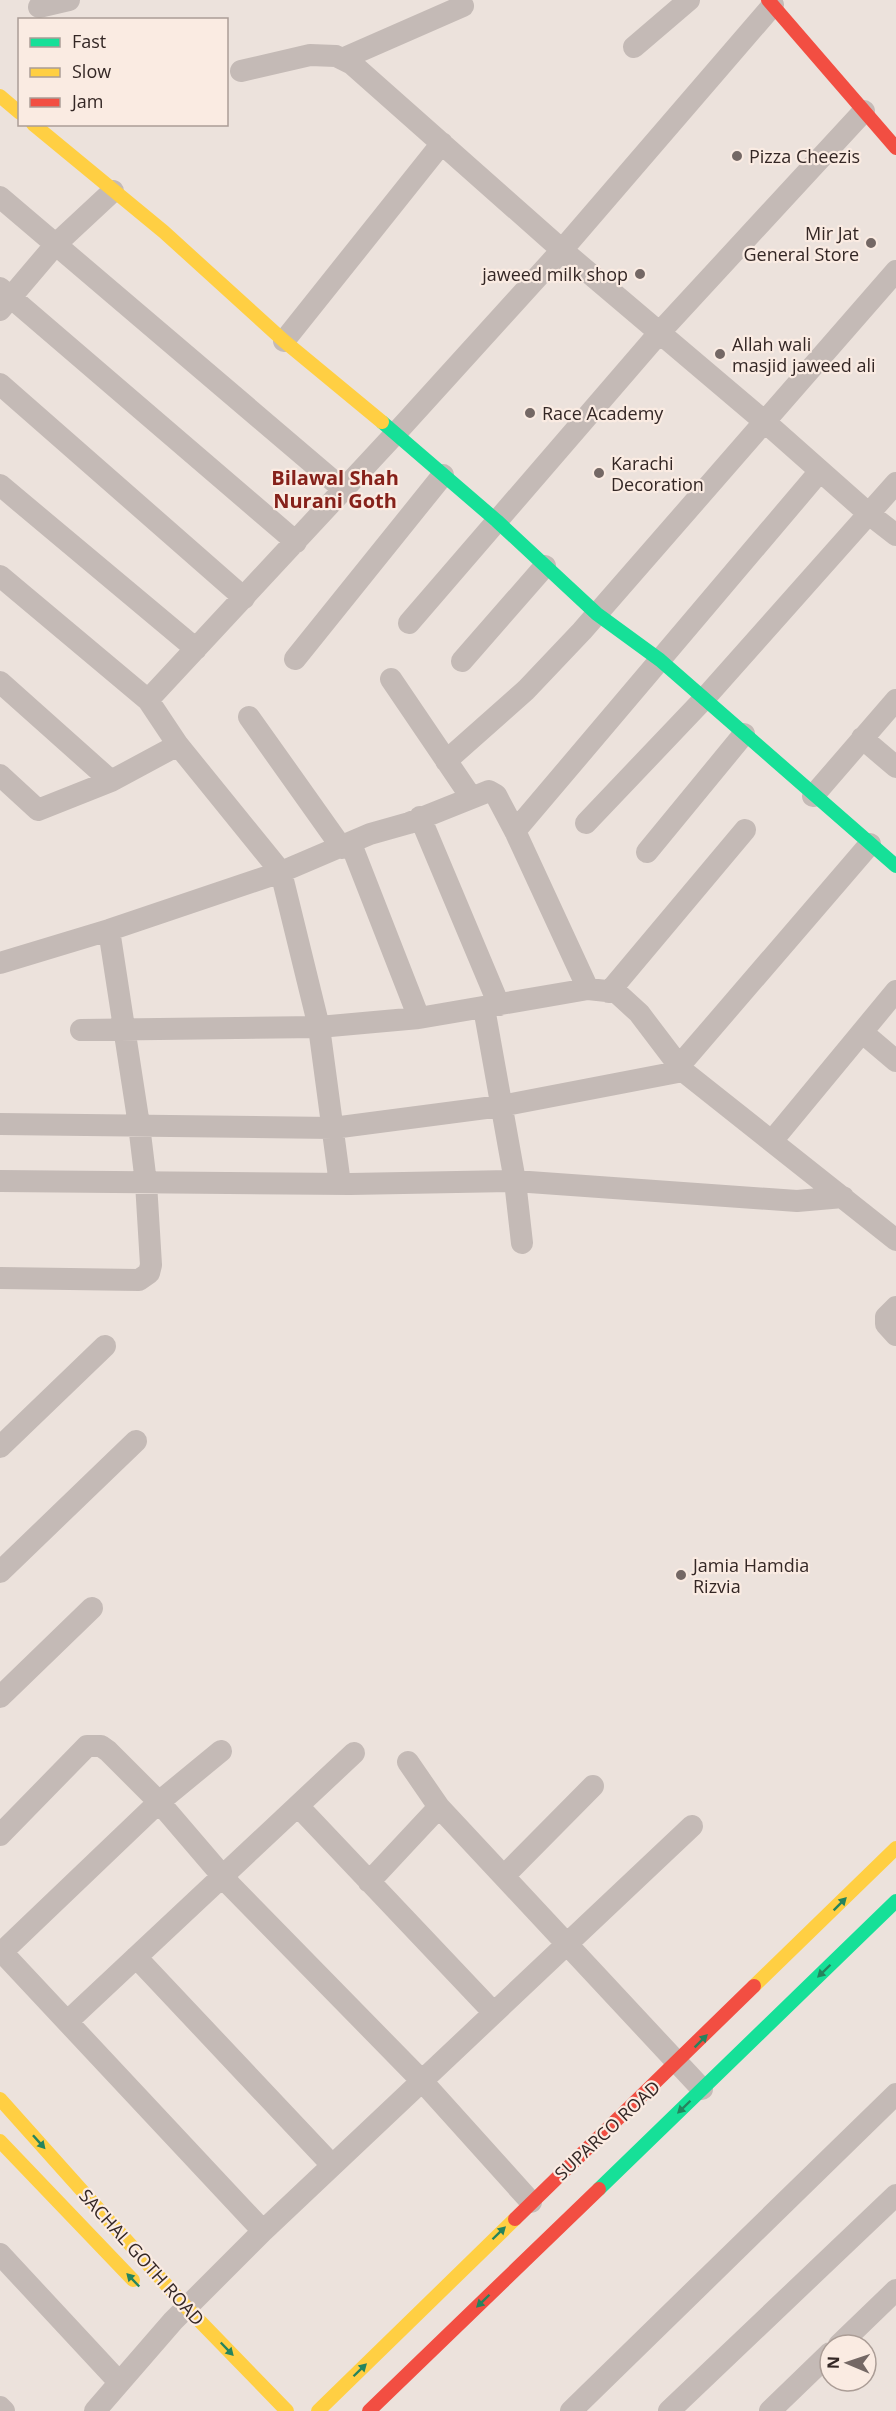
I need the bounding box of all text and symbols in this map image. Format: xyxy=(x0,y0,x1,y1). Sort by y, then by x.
legend xyxy=(18,18,228,126)
text: Fast xyxy=(72,29,106,53)
text: Slow xyxy=(72,59,111,83)
text: Jam xyxy=(70,89,104,113)
place label: Pizza Cheezis xyxy=(749,144,860,168)
marker: Pizza Cheezis xyxy=(730,149,744,163)
place label: Mir Jat General Store xyxy=(744,221,859,266)
marker: Mir Jat General Store xyxy=(864,236,878,250)
place label: jaweed milk shop xyxy=(481,262,628,286)
marker: jaweed milk shop xyxy=(633,267,647,281)
place label: Allah wali masjid jaweed ali xyxy=(732,332,876,377)
marker: Allah wali masjid jaweed ali xyxy=(713,347,727,361)
place label: Race Academy xyxy=(542,401,664,425)
marker: Race Academy xyxy=(523,406,537,420)
place label: Karachi Decoration xyxy=(611,451,704,496)
district label: Bilawal Shah Nurani Goth xyxy=(271,464,399,514)
marker: Karachi Decoration xyxy=(592,466,606,480)
place label: Jamia Hamdia Rizvia xyxy=(691,1553,809,1598)
marker: Jamia Hamdia Rizvia xyxy=(674,1568,688,1582)
one-way arrow xyxy=(832,1897,846,1911)
one-way arrow xyxy=(816,1964,831,1978)
one-way arrow xyxy=(693,2034,707,2048)
street label: SUPARCO ROAD xyxy=(549,2075,665,2185)
one-way arrow xyxy=(677,2099,691,2113)
one-way arrow xyxy=(32,2135,46,2150)
street label: SACHAL GOTH ROAD xyxy=(74,2184,210,2330)
one-way arrow xyxy=(492,2227,506,2241)
one-way arrow xyxy=(126,2273,140,2288)
one-way arrow xyxy=(477,2293,491,2307)
north arrow xyxy=(818,2333,878,2393)
one-way arrow xyxy=(219,2342,233,2356)
text: N xyxy=(822,2356,844,2369)
one-way arrow xyxy=(353,2363,368,2377)

